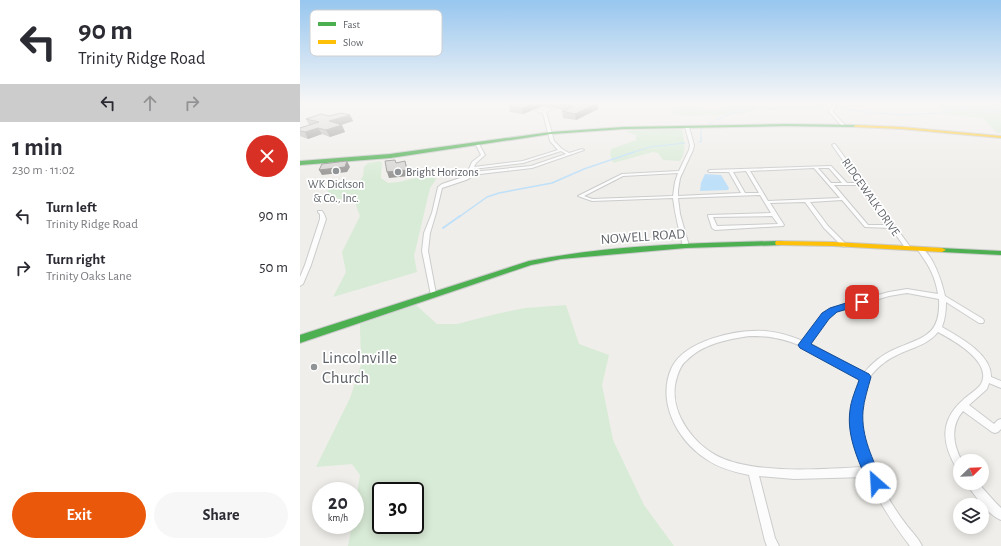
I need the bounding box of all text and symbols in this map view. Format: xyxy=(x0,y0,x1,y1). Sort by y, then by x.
legend xyxy=(310,10,442,56)
icon: left xyxy=(12,16,64,68)
text: 90 m xyxy=(78,17,133,45)
text: Fast xyxy=(343,19,361,30)
text: Slow xyxy=(343,37,364,48)
text: Trinity Ridge Road xyxy=(78,50,205,68)
icon: left xyxy=(97,92,119,114)
icon: ahead xyxy=(139,92,161,114)
icon: right xyxy=(181,92,203,114)
button: close xyxy=(246,135,288,177)
text: 1 min xyxy=(12,136,63,160)
street label: RIDGEWALK DRIVE xyxy=(840,156,902,238)
text: 230 m · 11:02 xyxy=(12,164,75,177)
marker: WK Dickson & Co., Inc. xyxy=(331,166,341,176)
place label: Bright Horizons xyxy=(406,166,479,178)
marker: Bright Horizons xyxy=(393,167,403,177)
place label: WK Dickson & Co., Inc. xyxy=(308,178,364,204)
text: Turn left xyxy=(46,200,97,215)
icon: left xyxy=(12,205,34,227)
text: 90 m xyxy=(259,208,288,223)
text: Trinity Ridge Road xyxy=(46,218,138,231)
street label: NOWELL ROAD xyxy=(600,227,686,247)
text: Turn right xyxy=(46,252,105,267)
icon: right xyxy=(12,257,34,279)
text: 50 m xyxy=(259,260,288,275)
text: Trinity Oaks Lane xyxy=(46,270,132,283)
pin xyxy=(845,285,879,319)
icon: arrive xyxy=(851,291,873,313)
place label: Lincolnville Church xyxy=(322,349,397,386)
marker: Lincolnville Church xyxy=(309,362,319,372)
north arrow xyxy=(953,454,989,490)
map controls xyxy=(953,454,989,534)
position arrow xyxy=(855,462,897,504)
speed limit sign: 30 xyxy=(372,482,424,534)
button: Exit xyxy=(12,492,146,538)
button: Share xyxy=(154,492,288,538)
text: 20 xyxy=(328,493,348,513)
button: layers xyxy=(953,498,989,534)
text: km/h xyxy=(328,513,348,523)

